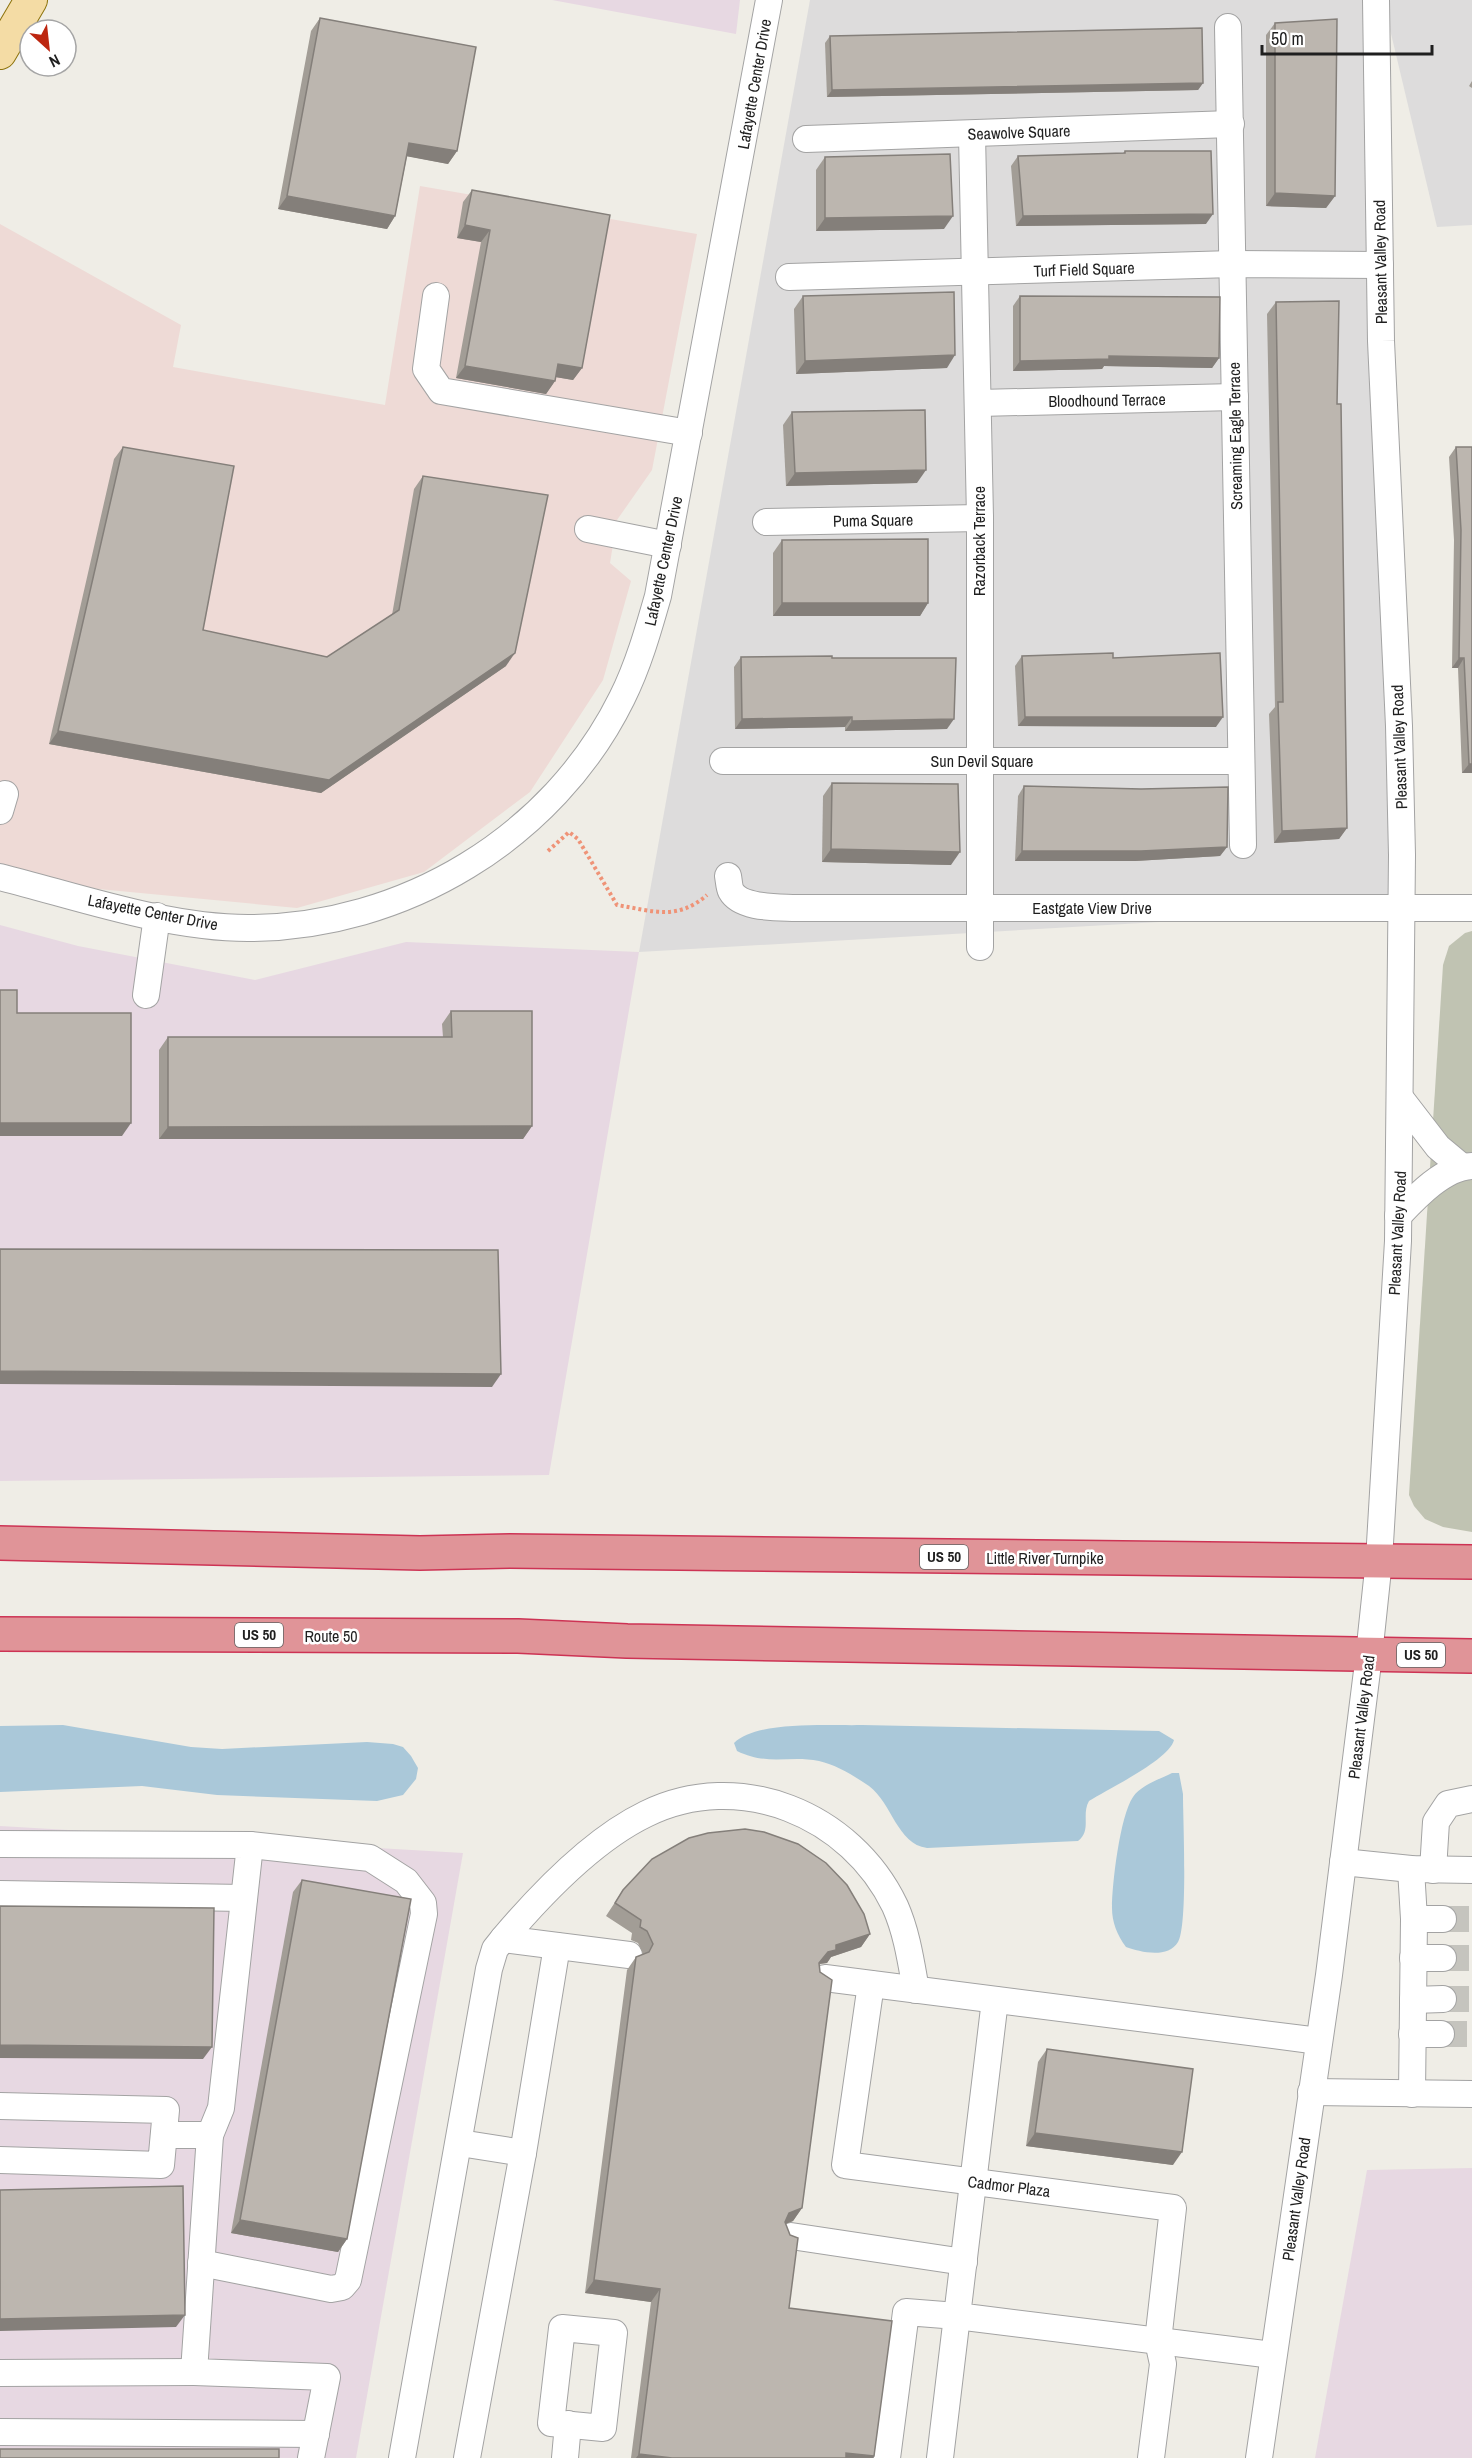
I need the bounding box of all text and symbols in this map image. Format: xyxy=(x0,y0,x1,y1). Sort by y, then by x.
street label: Lafayette Center Drive xyxy=(732,17,776,151)
north arrow xyxy=(18,18,78,78)
scale bar xyxy=(1262,18,1432,56)
text: 50 m xyxy=(1271,26,1304,51)
text: N xyxy=(46,49,64,73)
street label: Seawolve Square xyxy=(967,119,1071,145)
street label: Pleasant Valley Road xyxy=(1368,200,1392,324)
street label: Turf Field Square xyxy=(1033,256,1135,282)
street label: Screaming Eagle Terrace xyxy=(1223,362,1247,510)
street label: Bloodhound Terrace xyxy=(1048,388,1166,412)
street label: Razorback Terrace xyxy=(968,486,990,596)
street label: Lafayette Center Drive xyxy=(639,494,687,628)
street label: Puma Square xyxy=(833,508,913,532)
street label: Pleasant Valley Road xyxy=(1386,684,1412,810)
street label: Sun Devil Square xyxy=(931,750,1033,772)
street label: Lafayette Center Drive xyxy=(86,889,220,935)
street label: Eastgate View Drive xyxy=(1032,897,1152,919)
street label: Pleasant Valley Road xyxy=(1383,1170,1411,1296)
road number: US 50 xyxy=(920,1545,968,1569)
street label: Little River Turnpike xyxy=(986,1547,1104,1569)
road number: US 50 xyxy=(235,1623,283,1647)
street label: Route 50 xyxy=(304,1625,358,1647)
road number: US 50 xyxy=(1397,1643,1445,1667)
street label: Pleasant Valley Road xyxy=(1342,1654,1380,1780)
street label: Pleasant Valley Road xyxy=(1276,2136,1316,2262)
street label: Cadmor Plaza xyxy=(966,2170,1052,2202)

